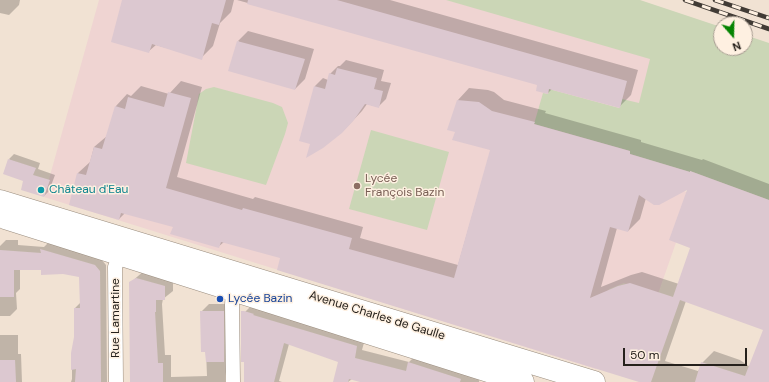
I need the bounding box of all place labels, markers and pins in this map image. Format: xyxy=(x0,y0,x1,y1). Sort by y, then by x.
place label: Lycée François Bazin xyxy=(365,172,444,200)
marker: Lycée François Bazin xyxy=(352,181,362,191)
place label: Château d'Eau xyxy=(49,183,128,197)
marker: Château d'Eau xyxy=(36,185,46,195)
place label: Lycée Bazin xyxy=(228,292,292,306)
marker: Lycée Bazin xyxy=(215,294,225,304)

